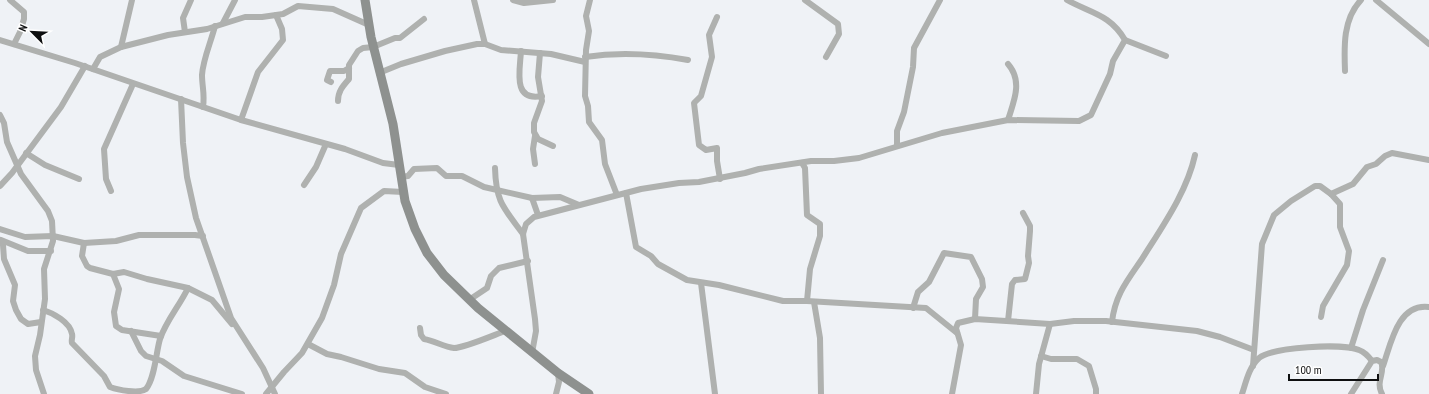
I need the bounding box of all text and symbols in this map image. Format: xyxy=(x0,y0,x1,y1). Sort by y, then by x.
north arrow xyxy=(12,12,52,52)
text: N xyxy=(15,22,30,33)
scale bar xyxy=(1289,356,1378,382)
text: 100 m xyxy=(1295,362,1322,377)

